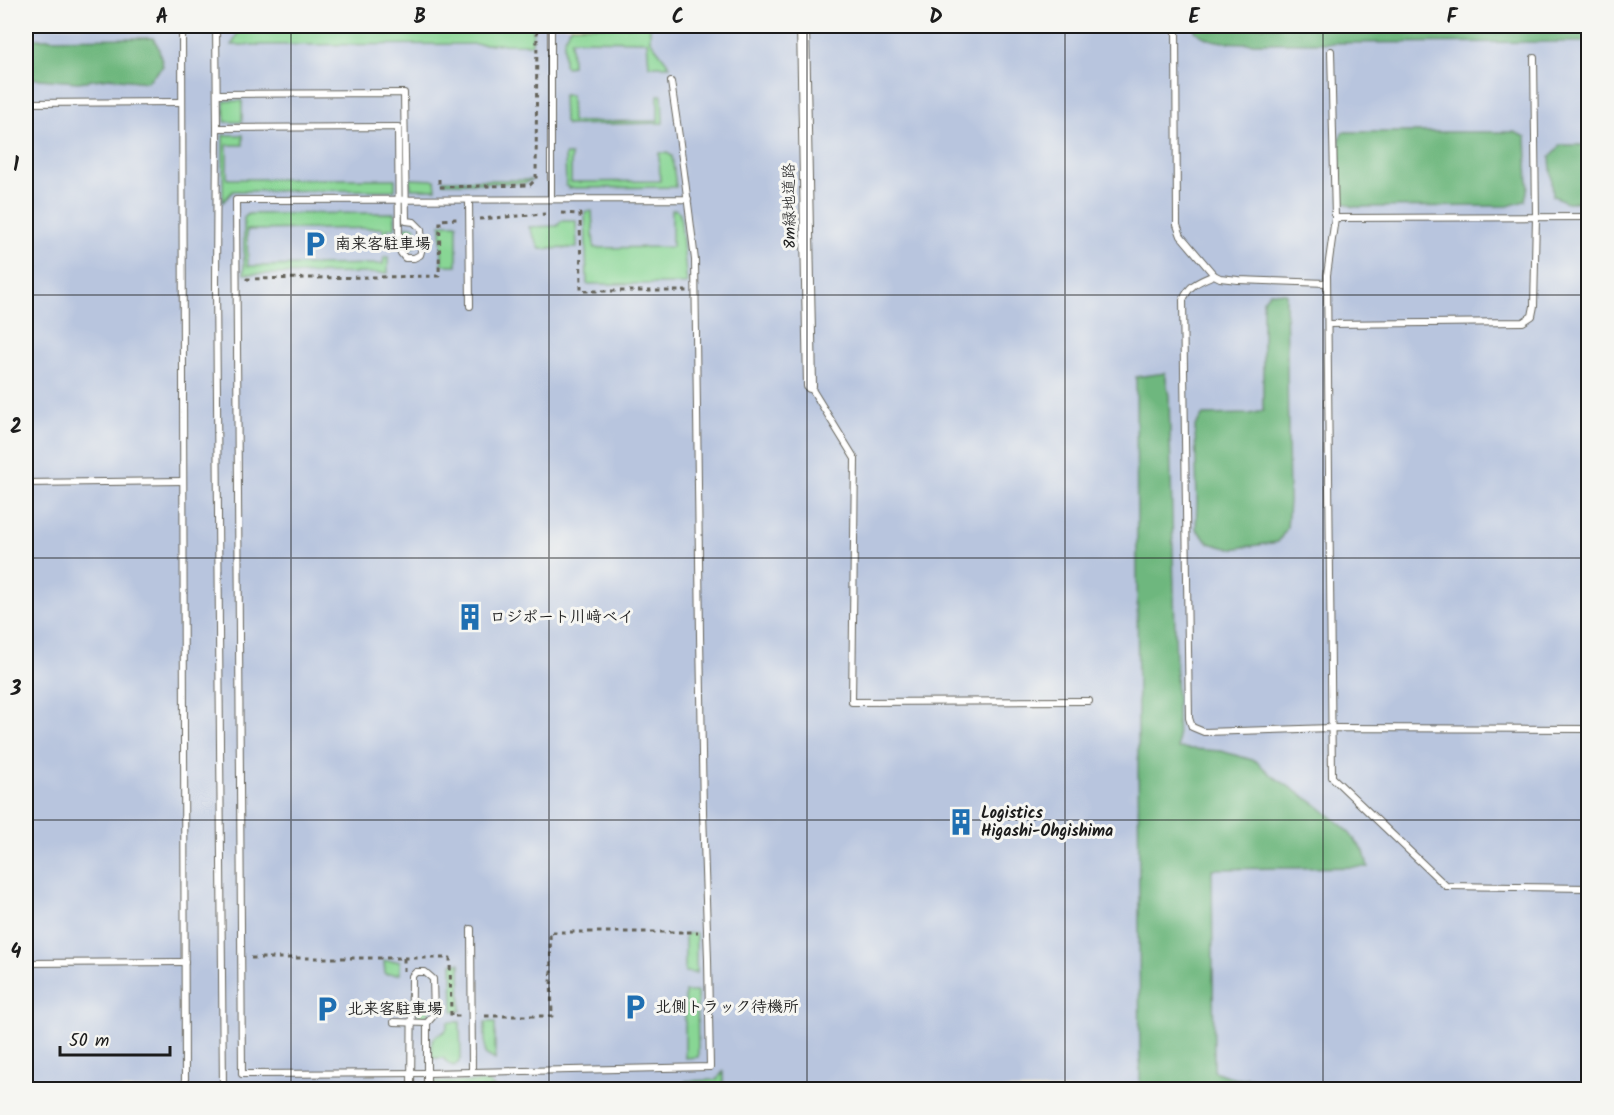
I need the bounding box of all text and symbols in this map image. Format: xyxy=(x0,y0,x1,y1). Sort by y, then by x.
text: A xyxy=(156,2,168,34)
text: B xyxy=(414,2,426,34)
text: C xyxy=(672,2,684,34)
text: D xyxy=(929,2,943,34)
text: E xyxy=(1188,2,1200,34)
text: F xyxy=(1447,2,1459,34)
text: 1 xyxy=(13,150,19,182)
street label: 8m緑地道路 xyxy=(777,163,803,249)
parking icon: 南来客駐車場 xyxy=(300,229,330,259)
place label: 南来客駐車場 xyxy=(335,232,431,257)
text: 2 xyxy=(10,412,22,444)
building icon: ロジポート川﨑ベイ xyxy=(455,602,485,632)
place label: ロジポート川﨑ベイ xyxy=(490,605,634,630)
text: 3 xyxy=(10,674,22,706)
place label: Logistics Higashi-Ohgishima xyxy=(981,801,1113,844)
building icon: Logistics Higashi-Ohgishima xyxy=(946,807,976,837)
text: 4 xyxy=(11,937,22,969)
parking icon: 北側トラック待機所 xyxy=(620,992,650,1022)
parking icon: 北来客駐車場 xyxy=(312,994,342,1024)
place label: 北側トラック待機所 xyxy=(655,995,799,1020)
place label: 北来客駐車場 xyxy=(347,997,443,1022)
scale bar xyxy=(60,1019,170,1057)
text: 50 m xyxy=(69,1027,109,1056)

